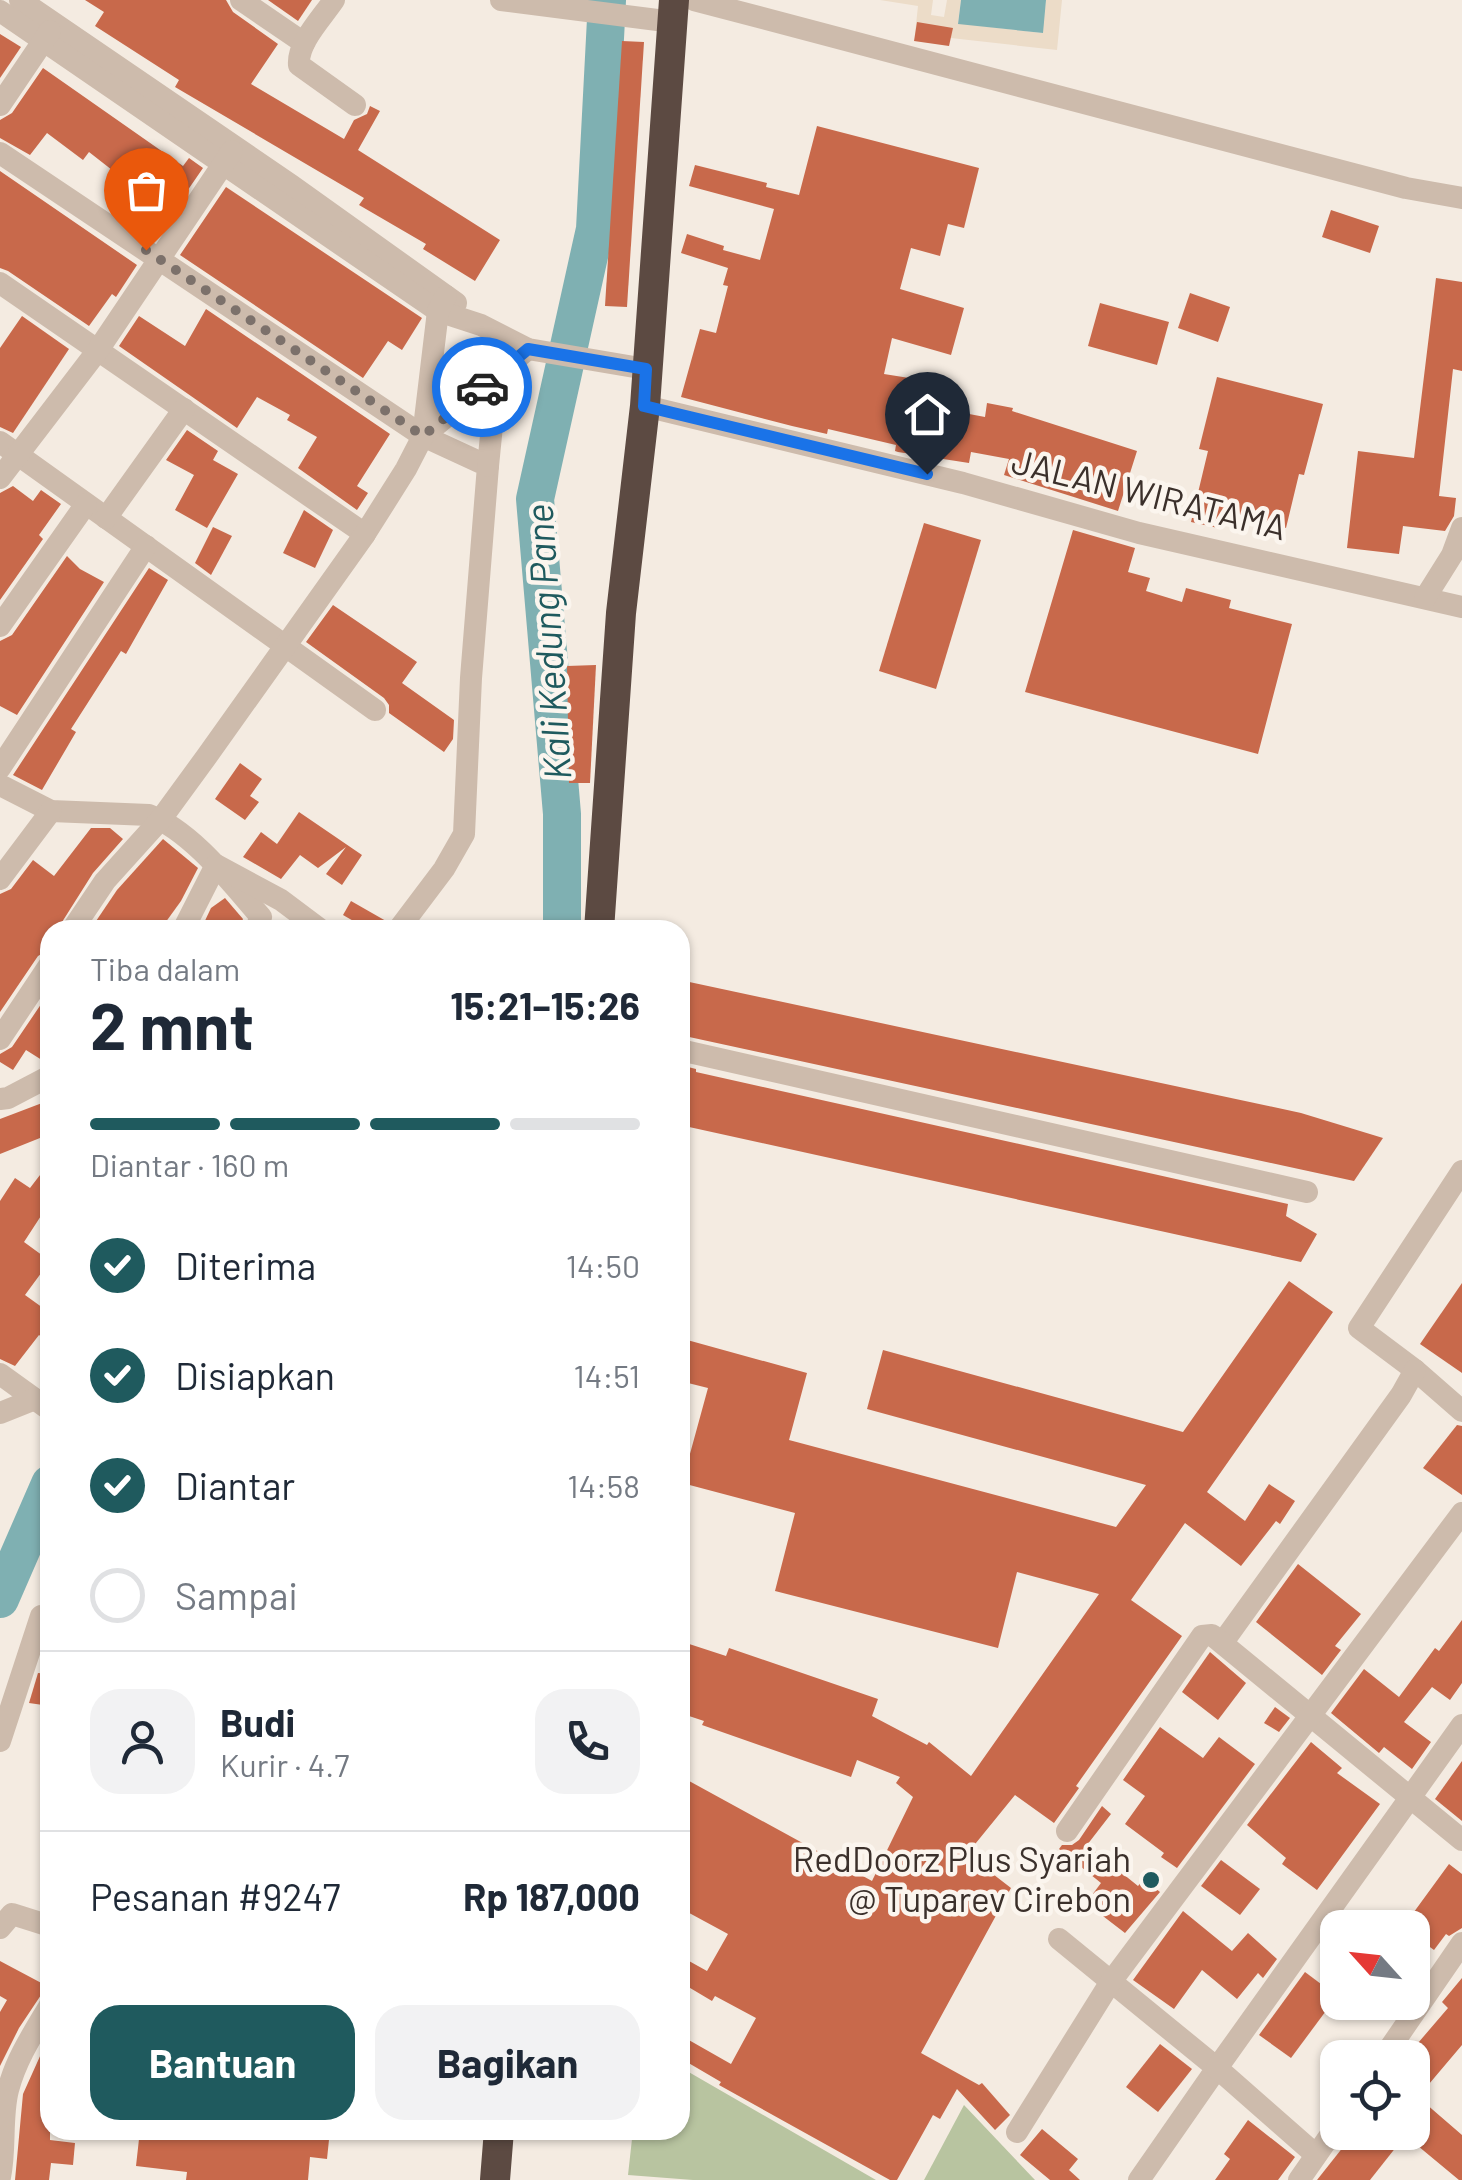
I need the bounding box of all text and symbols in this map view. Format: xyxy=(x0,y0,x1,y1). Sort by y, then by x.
pin xyxy=(104,148,189,251)
icon: bag xyxy=(119,163,174,218)
courier xyxy=(432,337,532,437)
icon: car xyxy=(455,360,510,415)
pin xyxy=(885,372,970,475)
icon: home xyxy=(900,387,955,442)
street label: JALAN WIRATAMA xyxy=(1008,439,1291,547)
water label: Kali Kedung Pane xyxy=(514,503,580,782)
text: Tiba dalam xyxy=(90,949,240,987)
text: 15:21–15:26 xyxy=(450,982,640,1028)
text: 2 mnt xyxy=(90,985,254,1063)
text: Diantar · 160 m xyxy=(90,1145,289,1183)
icon: check xyxy=(90,1238,145,1293)
text: Diterima xyxy=(175,1242,316,1288)
text: 14:50 xyxy=(566,1246,640,1284)
icon: check xyxy=(90,1348,145,1403)
text: Disiapkan xyxy=(175,1352,335,1398)
text: 14:51 xyxy=(574,1356,640,1394)
icon: check xyxy=(90,1458,145,1513)
text: Diantar xyxy=(175,1462,295,1508)
text: 14:58 xyxy=(567,1466,640,1504)
text: Sampai xyxy=(175,1572,298,1618)
button: person xyxy=(90,1689,195,1794)
button: phone xyxy=(535,1689,640,1794)
text: Budi xyxy=(220,1699,295,1745)
text: Kurir · 4.7 xyxy=(220,1745,349,1783)
place label: RedDoorz Plus Syariah @ Tuparev Cirebon xyxy=(793,1837,1131,1919)
marker: RedDoorz Plus Syariah @ Tuparev Cirebon xyxy=(1140,1869,1162,1891)
text: Pesanan #9247 xyxy=(90,1873,340,1919)
text: Rp 187,000 xyxy=(463,1873,640,1919)
north arrow xyxy=(1320,1910,1430,2020)
map controls xyxy=(1320,1910,1430,2150)
button: Bantuan xyxy=(90,2005,355,2120)
button: Bagikan xyxy=(375,2005,640,2120)
button: locate xyxy=(1320,2040,1430,2150)

